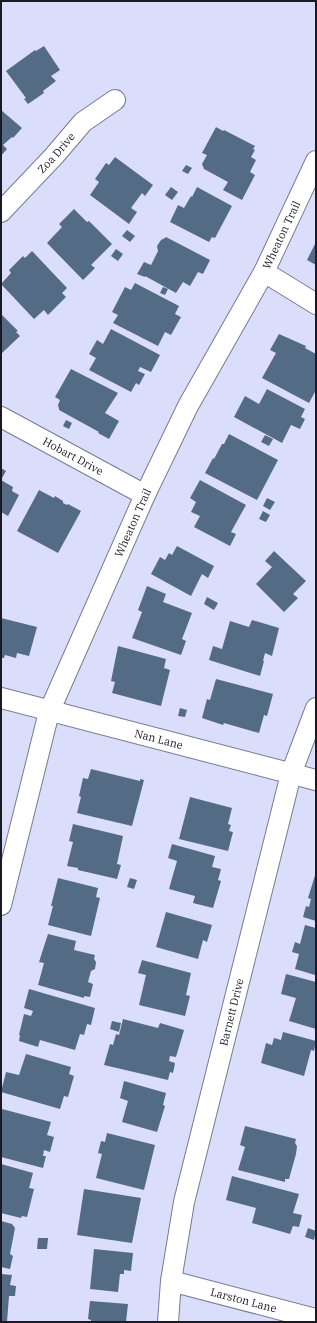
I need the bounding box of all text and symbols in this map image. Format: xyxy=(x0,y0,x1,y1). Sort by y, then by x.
street label: Zoa Drive xyxy=(35,130,78,176)
street label: Wheaton Trail xyxy=(259,199,303,271)
street label: Hobart Drive xyxy=(40,434,106,478)
street label: Wheaton Trail xyxy=(111,486,154,559)
street label: Nan Lane xyxy=(133,726,185,752)
street label: Barnett Drive xyxy=(216,977,247,1047)
street label: Larston Lane xyxy=(209,1285,278,1315)

